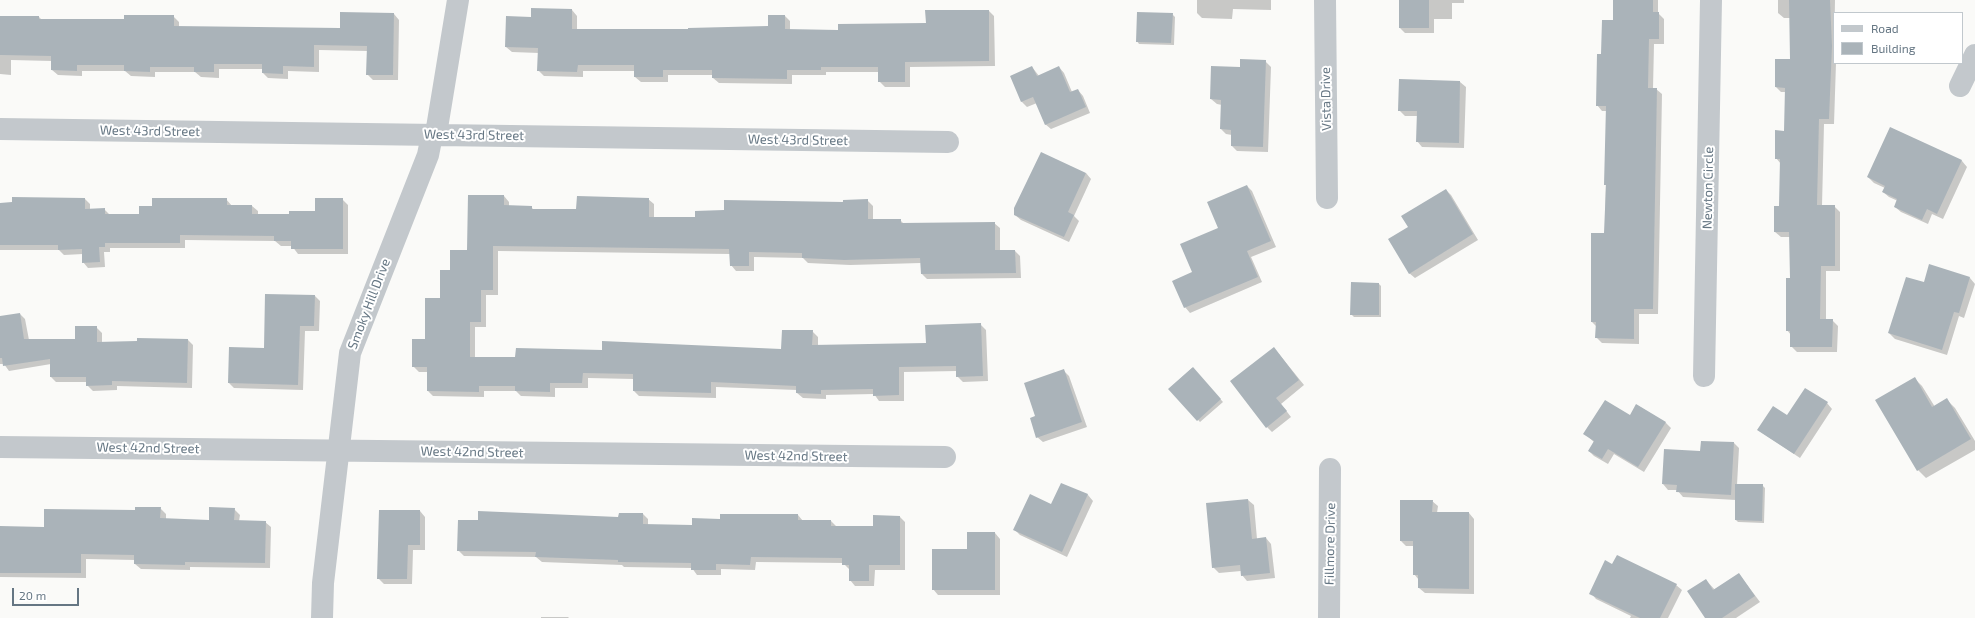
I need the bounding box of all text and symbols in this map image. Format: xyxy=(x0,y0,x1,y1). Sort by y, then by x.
legend xyxy=(1833,12,1963,64)
text: Road xyxy=(1871,21,1899,35)
text: Building xyxy=(1871,41,1915,55)
street label: Vista Drive xyxy=(1318,67,1334,131)
street label: West 43rd Street xyxy=(100,122,200,140)
street label: West 43rd Street xyxy=(424,126,524,144)
street label: West 43rd Street xyxy=(748,131,848,149)
street label: Newton Circle xyxy=(1699,147,1717,229)
street label: Smoky Hill Drive xyxy=(345,256,393,352)
street label: West 42nd Street xyxy=(96,439,200,457)
street label: West 42nd Street xyxy=(420,443,524,461)
street label: West 42nd Street xyxy=(744,447,848,465)
street label: Fillmore Drive xyxy=(1321,503,1339,585)
scale bar xyxy=(14,580,81,606)
text: 20 m xyxy=(19,588,46,602)

